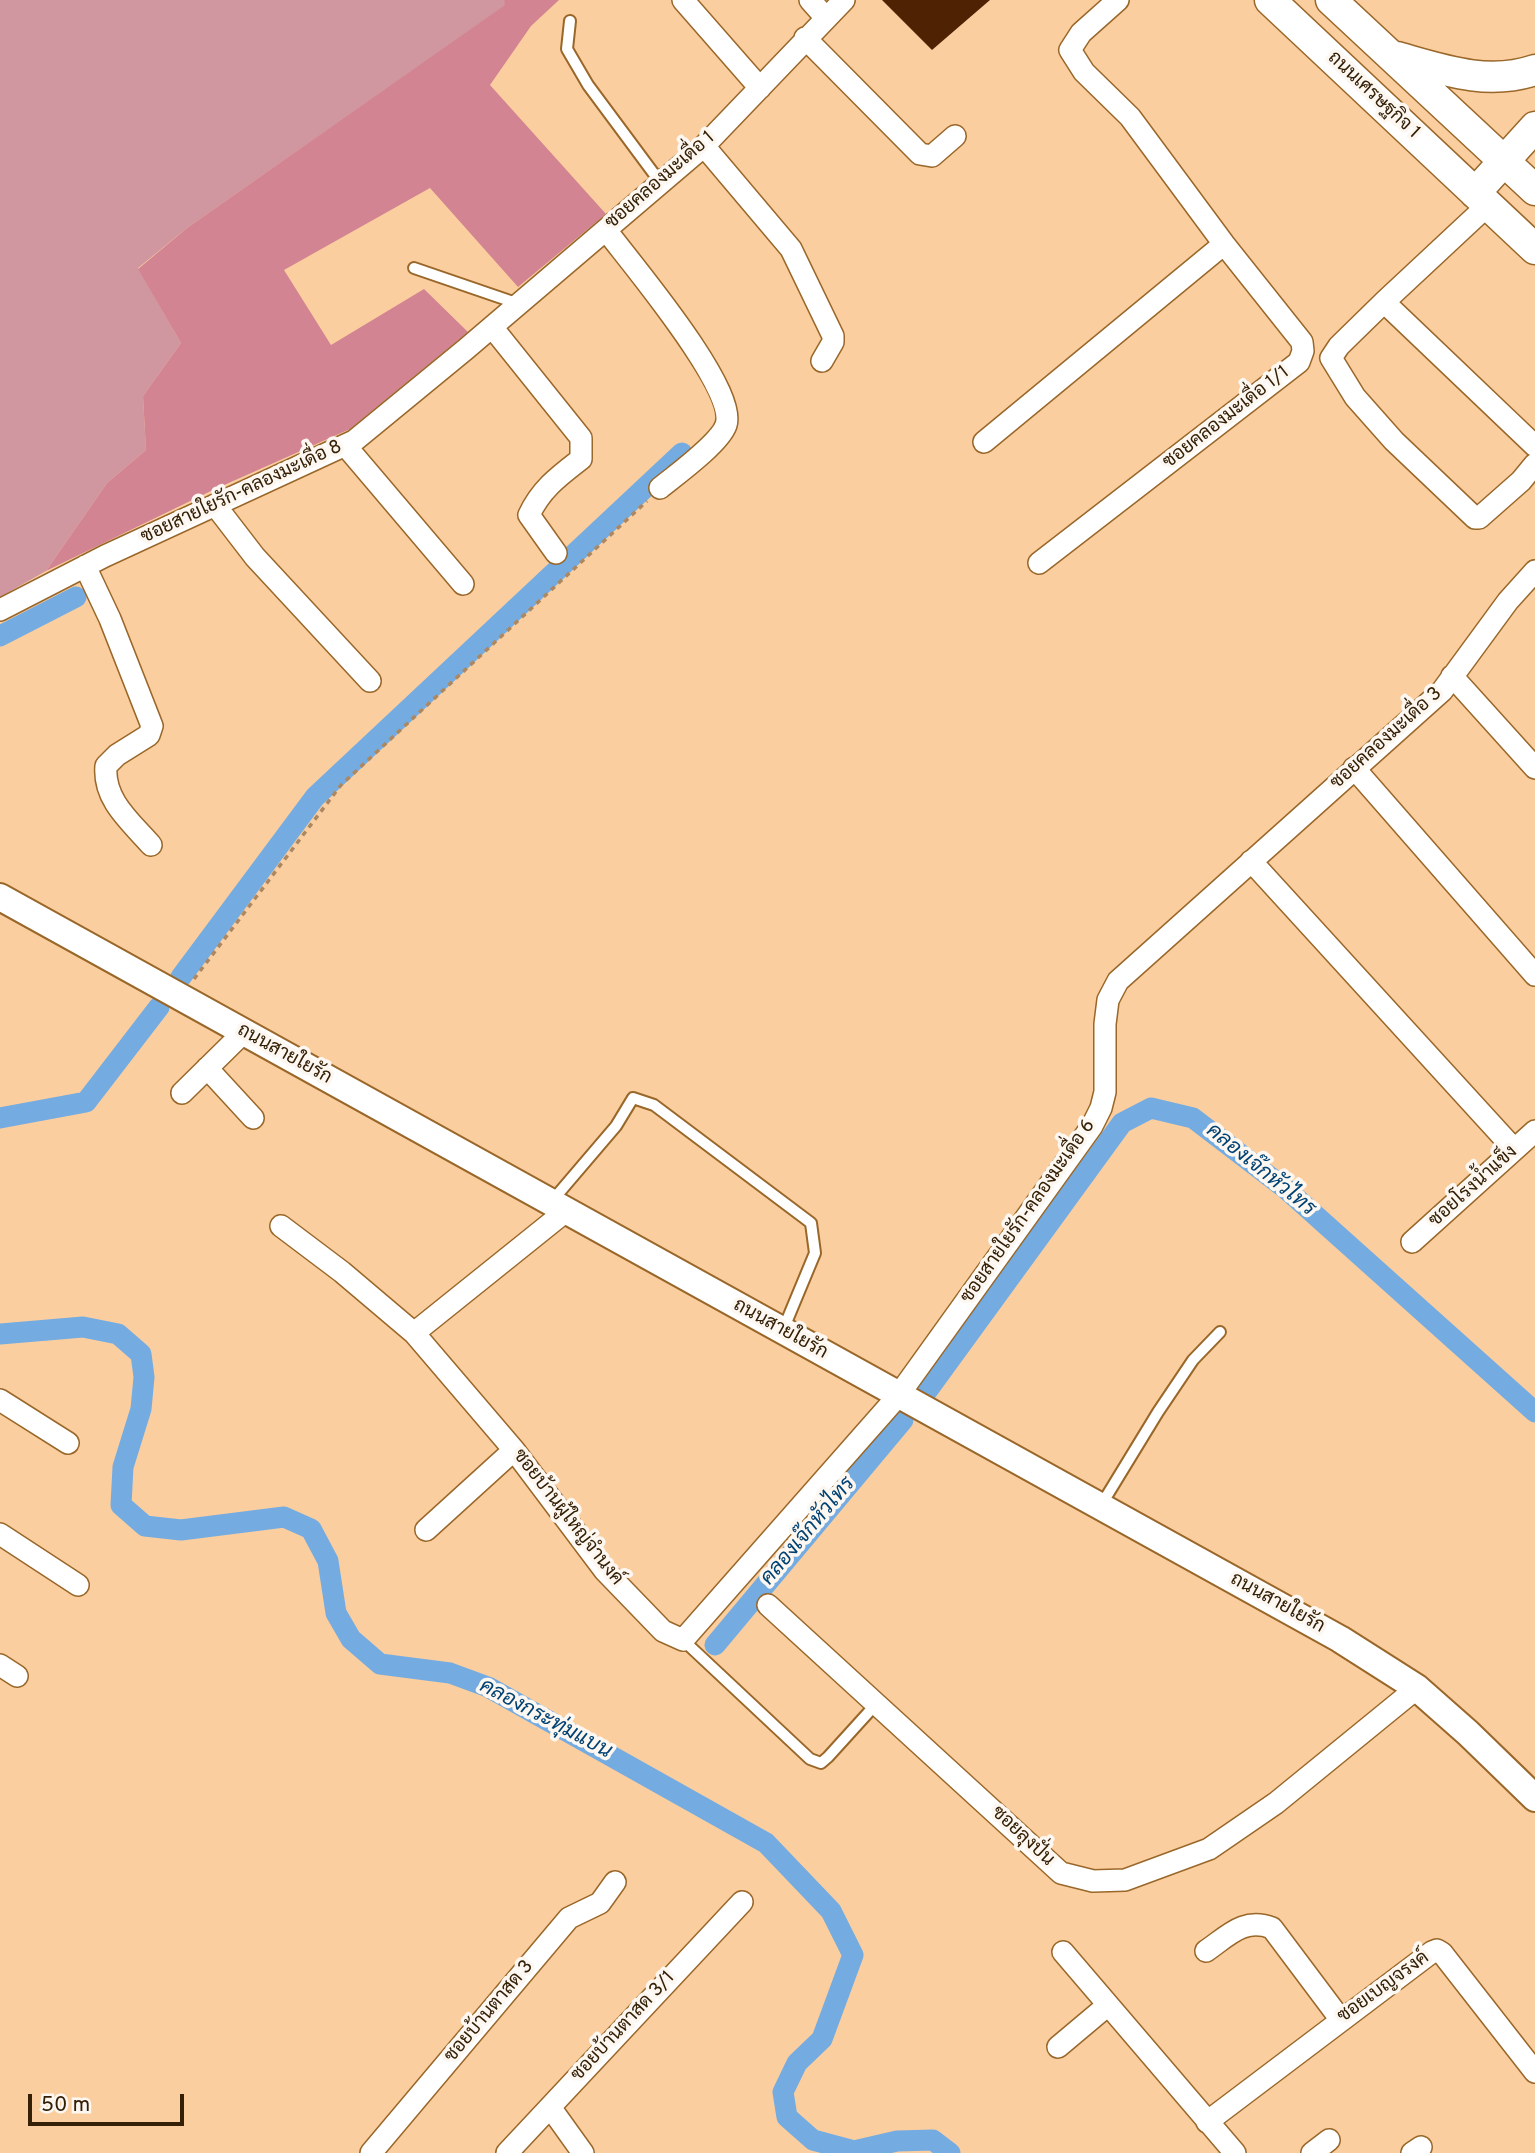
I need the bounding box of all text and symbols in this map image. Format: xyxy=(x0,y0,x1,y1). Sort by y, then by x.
street label: ถนนเศรษฐกิจ 1 xyxy=(1322,47,1424,145)
street label: ซอยคลองมะเดื่อ 1 xyxy=(602,127,720,235)
street label: ซอยคลองมะเดื่อ 1/1 xyxy=(1159,362,1295,474)
street label: ซอยสายใยรัก-คลองมะเดื่อ 8 xyxy=(138,436,346,550)
street label: ซอยคลองมะเดื่อ 3 xyxy=(1327,683,1447,795)
street label: ถนนสายใยรัก xyxy=(233,1020,335,1090)
street label: ซอยสายใยรัก-คลองมะเดื่อ 6 xyxy=(957,1116,1101,1308)
water label: คลองเจ๊กหัวไทร xyxy=(1200,1119,1320,1223)
street label: ซอยโรงน้ำแข็ง xyxy=(1425,1141,1523,1233)
street label: ถนนสายใยรัก xyxy=(729,1295,831,1365)
street label: ซอยบ้านผู้ใหญ่จำนงค์ xyxy=(507,1446,627,1590)
water label: คลองเจ๊กหัวไทร xyxy=(757,1473,861,1591)
street label: ถนนสายใยรัก xyxy=(1226,1569,1328,1639)
water label: คลองกระทุ่มแบน xyxy=(475,1675,615,1765)
street label: ซอยลุงปั่น xyxy=(986,1802,1058,1872)
street label: ซอยเบญจรงค์ xyxy=(1334,1947,1434,2029)
street label: ซอยบ้านตาสด 3 xyxy=(441,1956,539,2068)
street label: ซอยบ้านตาสด 3/1 xyxy=(567,1967,681,2087)
scale bar xyxy=(32,2080,187,2124)
text: 50 m xyxy=(41,2092,90,2119)

